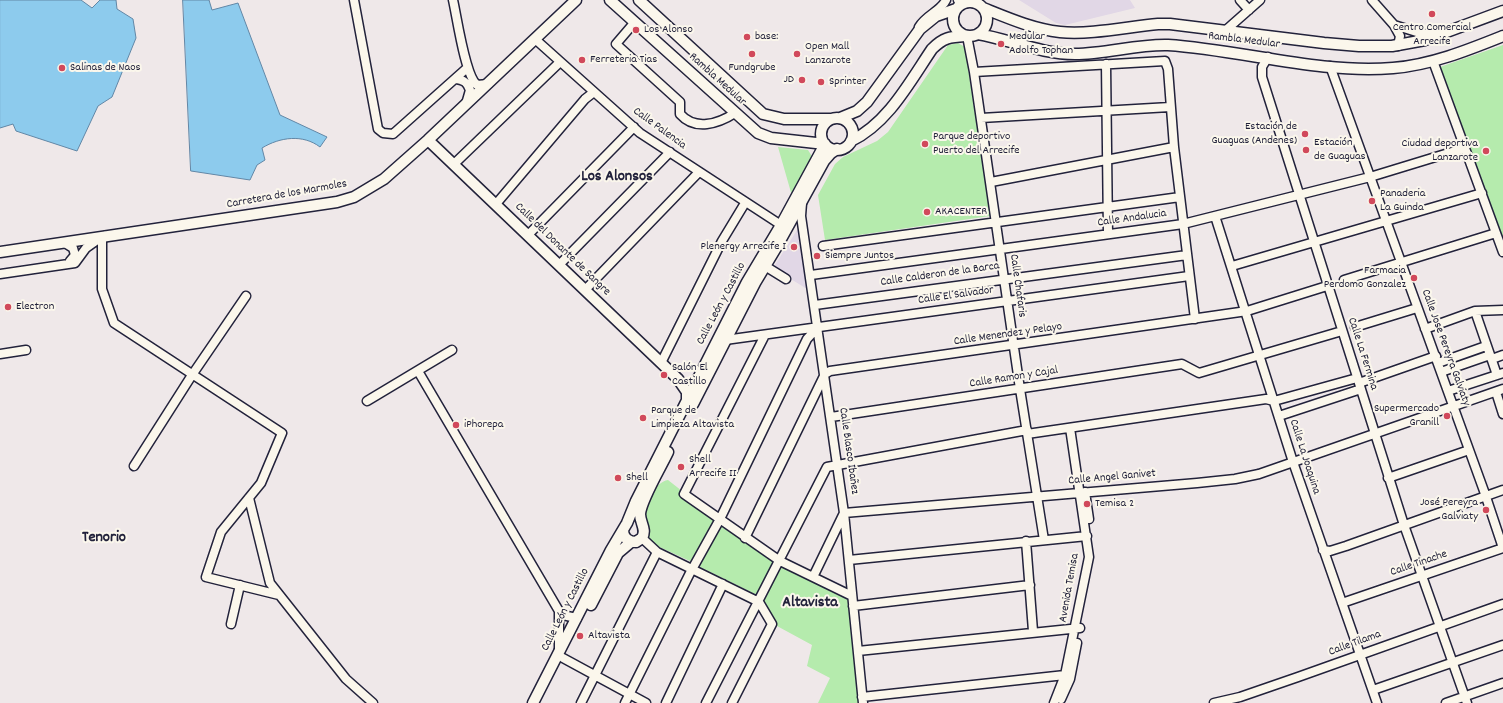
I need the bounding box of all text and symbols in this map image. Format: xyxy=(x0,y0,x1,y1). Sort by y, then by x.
marker: Centro Comercial Arrecife xyxy=(1427,9,1437,19)
place label: Centro Comercial Arrecife xyxy=(1393,21,1471,49)
place label: Los Alonso xyxy=(644,23,693,37)
marker: Los Alonso xyxy=(631,25,641,35)
street label: Rambla Medular xyxy=(1207,29,1281,53)
place label: base: xyxy=(755,30,778,44)
place label: Medular Adolfo Tophan xyxy=(1009,30,1073,58)
marker: base: xyxy=(742,32,752,42)
marker: Medular Adolfo Tophan xyxy=(996,39,1006,49)
place label: Open Mall Lanzarote xyxy=(805,40,851,68)
marker: Fundgrube xyxy=(747,49,757,59)
marker: Open Mall Lanzarote xyxy=(792,49,802,59)
street label: Rambla Medular xyxy=(685,50,749,110)
place label: Ferreteria Tias xyxy=(590,53,657,67)
marker: Ferreteria Tias xyxy=(577,55,587,65)
place label: Salinas de Naos xyxy=(70,61,141,75)
place label: Fundgrube xyxy=(728,61,776,75)
marker: Salinas de Naos xyxy=(57,63,67,73)
place label: JD xyxy=(783,73,794,87)
marker: JD xyxy=(797,75,807,85)
place label: Sprinter xyxy=(829,75,866,89)
marker: Sprinter xyxy=(816,77,826,87)
street label: Calle Palencia xyxy=(629,105,689,153)
place label: Estación de Guaguas (Andenes) xyxy=(1211,120,1297,148)
marker: Estación de Guaguas (Andenes) xyxy=(1300,129,1310,139)
place label: Parque deportivo Puerto del Arrecife xyxy=(933,130,1020,158)
place label: Estación de Guaguas xyxy=(1314,136,1366,164)
place label: Ciudad deportiva Lanzarote xyxy=(1402,137,1478,165)
marker: Parque deportivo Puerto del Arrecife xyxy=(920,139,930,149)
marker: Estación de Guaguas xyxy=(1301,145,1311,155)
marker: Ciudad deportiva Lanzarote xyxy=(1481,146,1491,156)
district label: Los Alonsos xyxy=(581,168,653,188)
street label: Carretera de los Marmoles xyxy=(226,177,348,213)
place label: Panaderia La Guinda xyxy=(1380,187,1425,215)
marker: Panaderia La Guinda xyxy=(1367,196,1377,206)
street label: Calle del Donante de Sangre xyxy=(511,200,613,300)
place label: AKACENTER xyxy=(935,205,987,219)
marker: AKACENTER xyxy=(922,207,932,217)
street label: Calle Andalucia xyxy=(1097,207,1167,231)
place label: Plenergy Arrecife I xyxy=(701,240,786,254)
marker: Plenergy Arrecife I xyxy=(789,242,799,252)
place label: Siempre Juntos xyxy=(825,249,894,263)
marker: Siempre Juntos xyxy=(812,251,822,261)
street label: Calle Chafaris xyxy=(1005,253,1029,319)
street label: Calle León y Castillo xyxy=(694,260,750,348)
street label: Calle Calderon de la Barca xyxy=(880,260,1000,290)
place label: Farmacia Perdomo Gonzalez xyxy=(1324,264,1406,292)
marker: Farmacia Perdomo Gonzalez xyxy=(1409,273,1419,283)
street label: Calle El Salvador xyxy=(917,284,995,308)
street label: Calle Jose Pereyra Galviaty xyxy=(1417,288,1473,408)
place label: Electron xyxy=(16,300,54,314)
marker: Electron xyxy=(3,302,13,312)
street label: Calle La Fermina xyxy=(1344,316,1380,392)
street label: Calle Menendez y Pelayo xyxy=(953,320,1063,350)
place label: Salón El Castillo xyxy=(672,361,708,389)
street label: Calle Ramon y Cajal xyxy=(969,364,1059,392)
marker: Salón El Castillo xyxy=(659,370,669,380)
place label: Supermercado Granill xyxy=(1374,402,1439,430)
place label: Parque de Limpieza Altavista xyxy=(651,404,734,432)
street label: Calle Blasco Ibañez xyxy=(835,407,861,495)
marker: Supermercado Granill xyxy=(1442,411,1452,421)
marker: Parque de Limpieza Altavista xyxy=(638,413,648,423)
place label: iPhorepa xyxy=(464,418,503,432)
street label: Calle La Joaquina xyxy=(1285,418,1323,496)
marker: iPhorepa xyxy=(451,420,461,430)
place label: Shell Arrecife II xyxy=(689,453,736,481)
marker: Shell Arrecife II xyxy=(676,462,686,472)
street label: Calle Angel Ganivet xyxy=(1068,467,1156,489)
place label: Shell xyxy=(626,471,648,485)
marker: Shell xyxy=(613,473,623,483)
place label: José Pereyra Galviaty xyxy=(1420,496,1478,524)
place label: Temisa 2 xyxy=(1095,497,1134,511)
marker: Temisa 2 xyxy=(1082,499,1092,509)
marker: José Pereyra Galviaty xyxy=(1481,505,1491,515)
district label: Tenorio xyxy=(82,529,126,549)
street label: Calle Tinache xyxy=(1389,548,1449,580)
street label: Avenida Temisa xyxy=(1057,552,1083,624)
street label: Calle León y Castillo xyxy=(539,566,593,654)
district label: Altavista xyxy=(782,594,838,614)
street label: Calle Tilama xyxy=(1327,628,1383,660)
place label: Altavista xyxy=(588,629,630,643)
marker: Altavista xyxy=(575,631,585,641)

